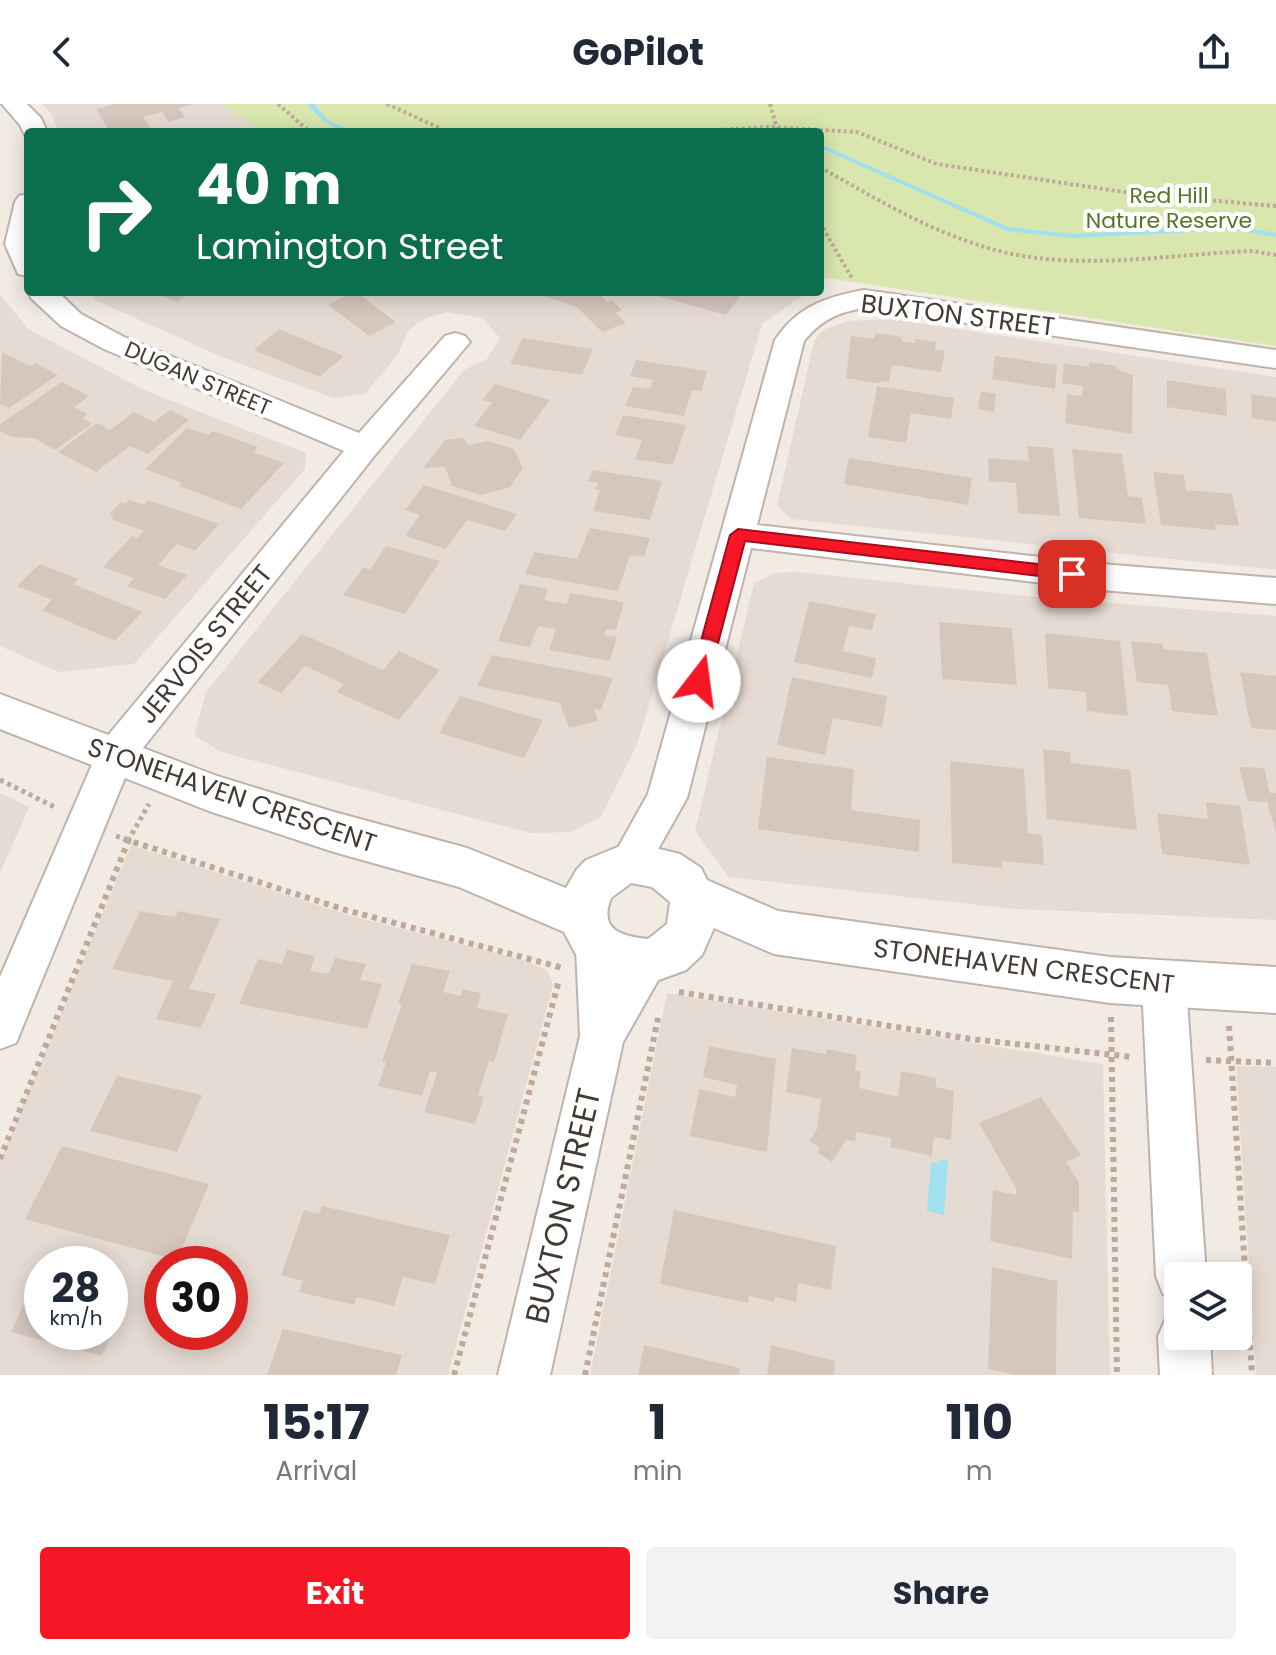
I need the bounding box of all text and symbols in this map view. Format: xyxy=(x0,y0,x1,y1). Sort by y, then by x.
text: GoPilot xyxy=(572,27,704,78)
icon: back xyxy=(40,30,84,74)
icon: share xyxy=(1192,30,1236,74)
text: 40 m xyxy=(196,145,342,224)
icon: right xyxy=(64,160,168,264)
park label: Red Hill Nature Reserve xyxy=(1086,180,1252,236)
text: Lamington Street xyxy=(196,221,503,272)
street label: BUXTON STREET xyxy=(859,285,1057,345)
street label: DUGAN STREET xyxy=(120,334,276,423)
pin xyxy=(1038,540,1106,608)
icon: arrive xyxy=(1050,552,1094,596)
street label: JERVOIS STREET xyxy=(130,557,280,731)
position arrow xyxy=(657,639,741,723)
street label: STONEHAVEN CRESCENT xyxy=(83,729,381,861)
street label: STONEHAVEN CRESCENT xyxy=(871,930,1177,1002)
street label: BUXTON STREET xyxy=(514,1084,611,1328)
speed limit sign: 30 xyxy=(144,1246,248,1350)
text: 28 xyxy=(52,1260,100,1316)
map controls xyxy=(1164,1262,1252,1350)
button: layers xyxy=(1164,1262,1252,1350)
text: km/h xyxy=(49,1304,103,1332)
text: 15:17 xyxy=(263,1389,370,1456)
text: 1 xyxy=(649,1389,667,1456)
text: 110 xyxy=(946,1389,1013,1456)
text: Arrival xyxy=(275,1453,357,1489)
text: min xyxy=(633,1453,683,1489)
text: m xyxy=(966,1453,993,1489)
button: Exit xyxy=(40,1547,630,1639)
button: Share xyxy=(646,1547,1236,1639)

